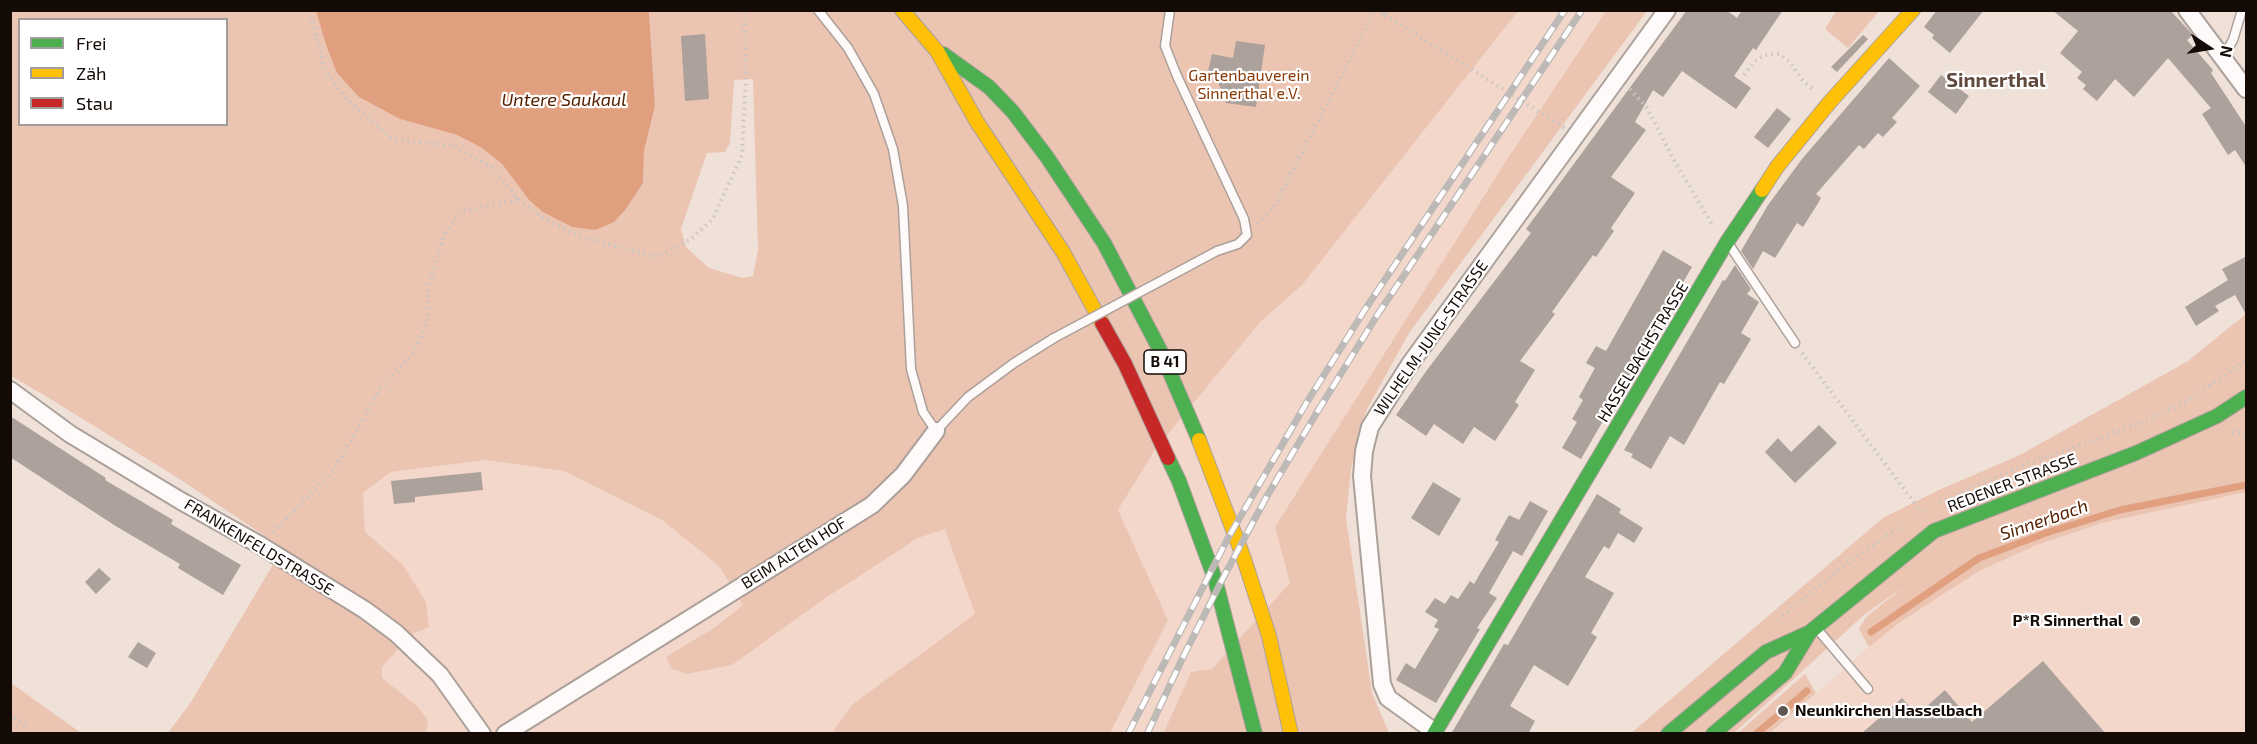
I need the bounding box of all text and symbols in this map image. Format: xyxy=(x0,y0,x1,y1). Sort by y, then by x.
legend xyxy=(18,18,228,126)
north arrow xyxy=(2179,18,2239,78)
text: Frei xyxy=(76,32,107,54)
text: N xyxy=(2217,44,2238,59)
text: Zäh xyxy=(76,62,107,84)
park label: Gartenbauverein Sinnerthal e.V. xyxy=(1188,66,1310,104)
district label: Sinnerthal xyxy=(1946,68,2046,92)
water label: Untere Saukaul xyxy=(501,89,627,111)
text: Stau xyxy=(76,92,113,114)
street label: WILHELM-JUNG-STRASSE xyxy=(1370,257,1492,419)
street label: HASSELBACHSTRASSE xyxy=(1593,278,1693,426)
road number: B 41 xyxy=(1144,350,1186,374)
street label: REDENER STRASSE xyxy=(1945,449,2079,517)
street label: FRANKENFELDSTRASSE xyxy=(181,495,337,599)
water label: Sinnerbach xyxy=(1997,495,2091,545)
street label: BEIM ALTEN HOF xyxy=(738,513,850,593)
place label: P*R Sinnerthal xyxy=(2013,611,2123,631)
marker: P*R Sinnerthal xyxy=(2128,614,2142,628)
place label: Neunkirchen Hasselbach xyxy=(1795,701,1982,721)
marker: Neunkirchen Hasselbach xyxy=(1776,704,1790,718)

